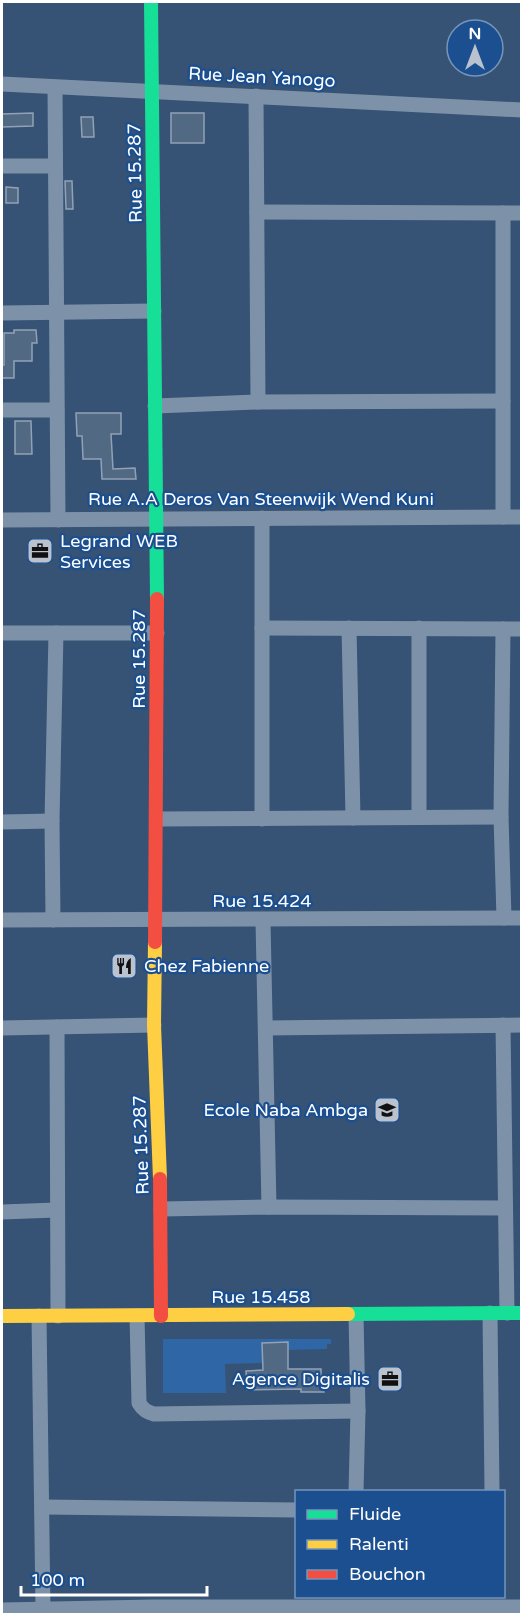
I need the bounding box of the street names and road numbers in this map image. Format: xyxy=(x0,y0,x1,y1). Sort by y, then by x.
street label: Rue Jean Yanogo xyxy=(188,62,336,92)
street label: Rue 15.287 xyxy=(123,123,147,223)
street label: Rue A.A Deros Van Steenwijk Wend Kuni xyxy=(88,488,434,510)
street label: Rue 15.287 xyxy=(128,609,150,709)
street label: Rue 15.424 xyxy=(212,890,312,912)
street label: Rue 15.287 xyxy=(128,1095,154,1195)
street label: Rue 15.458 xyxy=(211,1286,311,1308)

